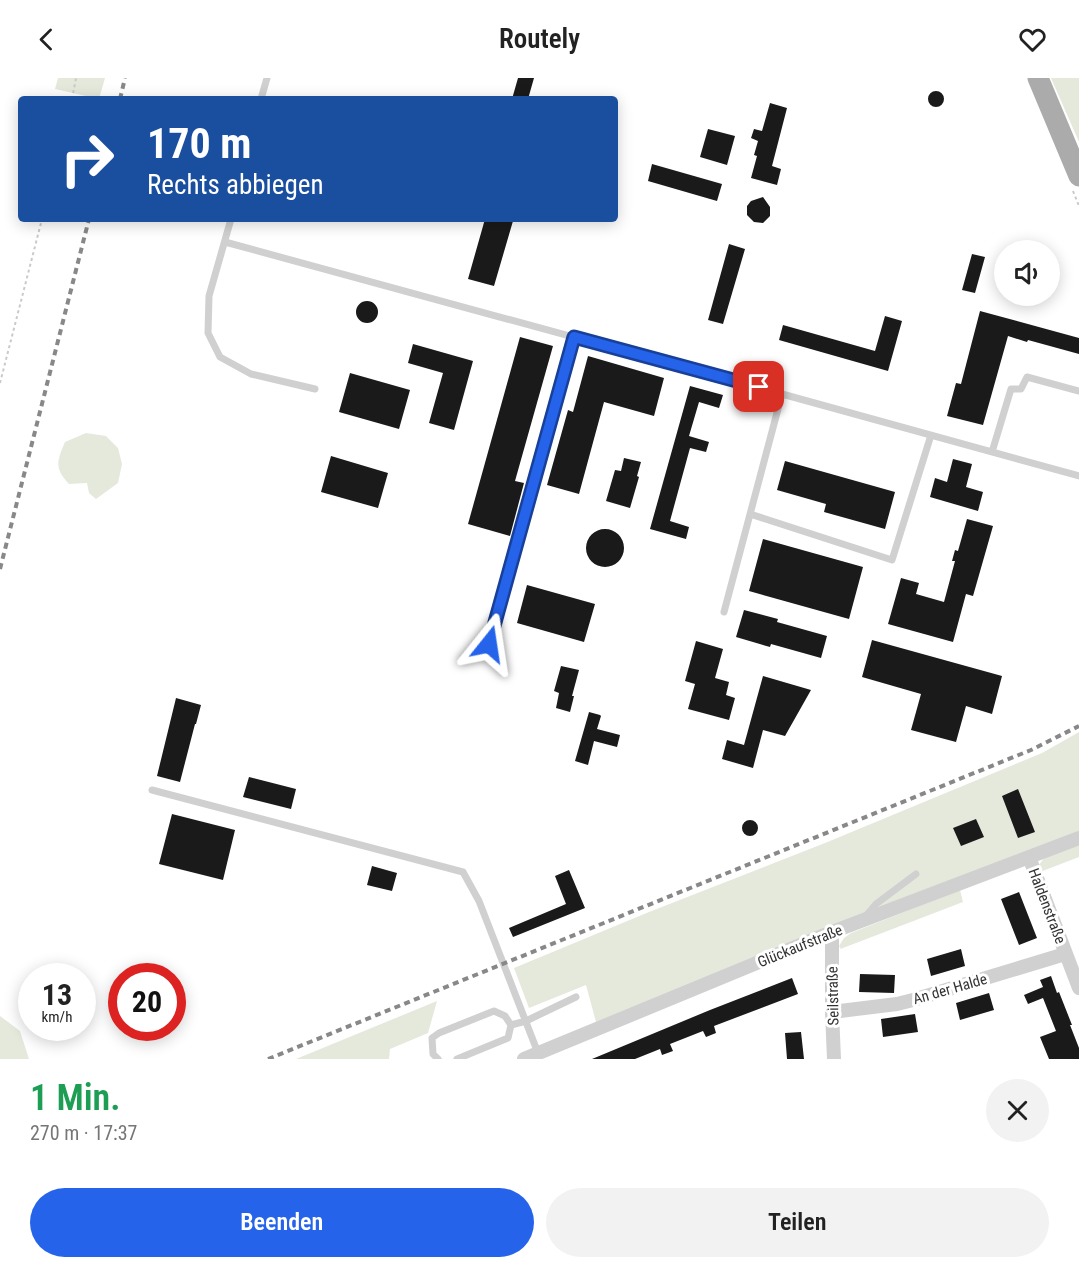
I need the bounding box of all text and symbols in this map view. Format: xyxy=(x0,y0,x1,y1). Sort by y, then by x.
icon: back xyxy=(30,23,63,56)
text: Routely xyxy=(499,23,580,55)
icon: heart xyxy=(1016,23,1049,56)
text: 170 m xyxy=(147,119,252,168)
icon: right xyxy=(48,120,126,198)
text: Rechts abbiegen xyxy=(147,169,323,201)
map controls xyxy=(994,240,1060,306)
button: sound xyxy=(994,240,1060,306)
pin xyxy=(733,361,784,412)
icon: arrive xyxy=(742,370,775,403)
position arrow xyxy=(457,612,521,676)
street label: Haldenstraße xyxy=(1024,866,1070,946)
street label: Glückaufstraße xyxy=(755,921,845,971)
speed limit sign: 20 xyxy=(108,963,186,1041)
street label: Seilstraße xyxy=(823,966,843,1026)
street label: An der Halde xyxy=(911,970,989,1008)
text: 13 xyxy=(42,977,72,1012)
text: km/h xyxy=(42,1008,72,1026)
text: 1 Min. xyxy=(30,1077,120,1119)
button: close xyxy=(986,1079,1049,1142)
text: 270 m · 17:37 xyxy=(30,1121,137,1145)
button: Beenden xyxy=(30,1188,534,1257)
button: Teilen xyxy=(546,1188,1049,1257)

